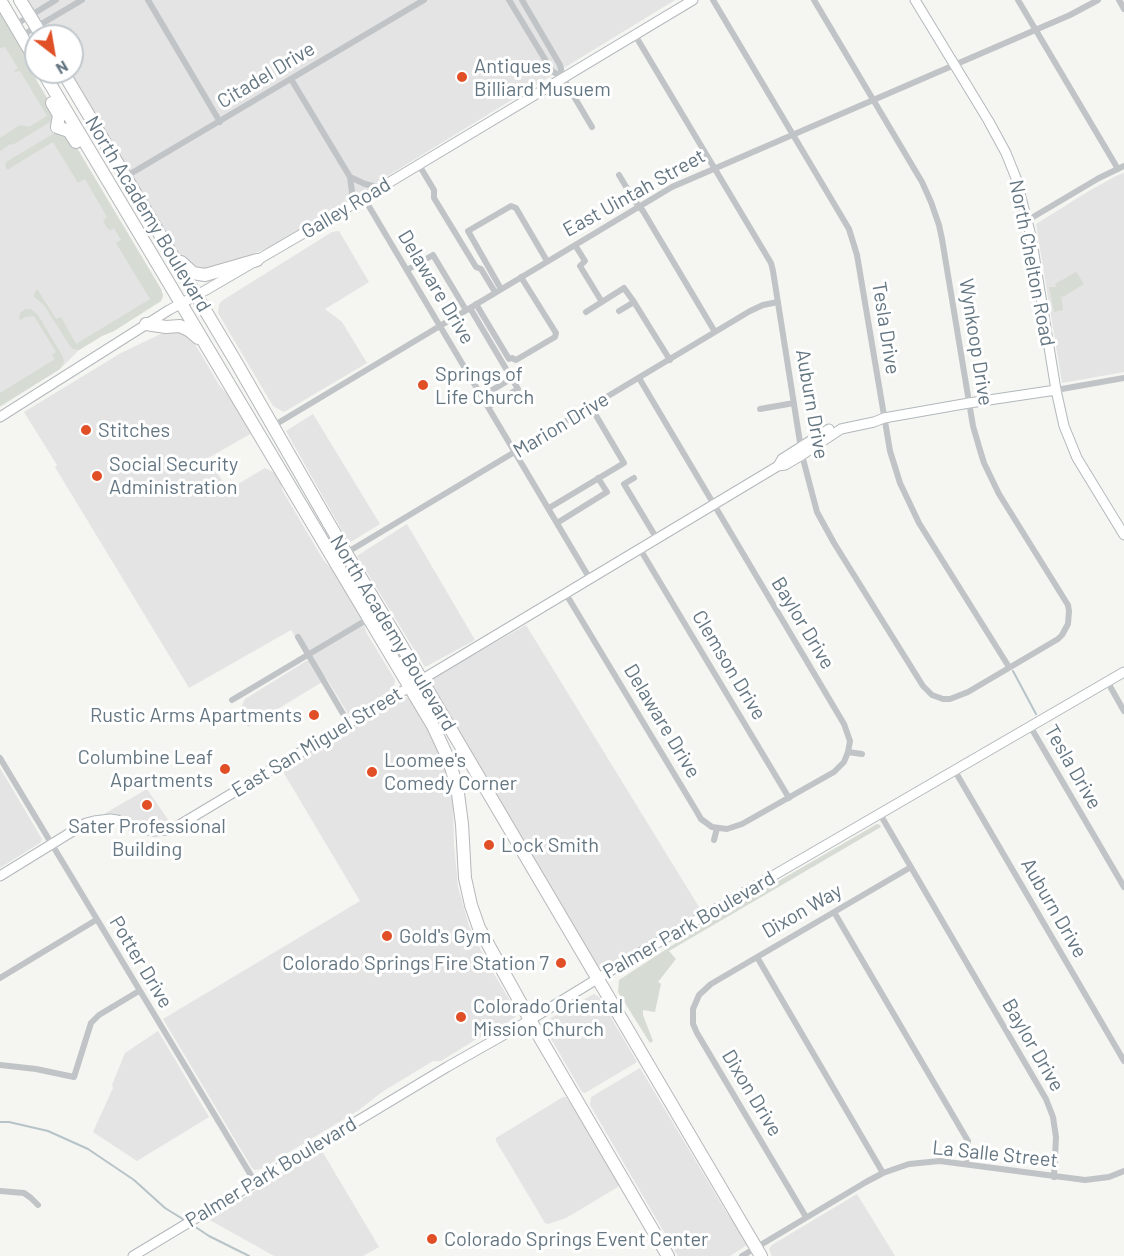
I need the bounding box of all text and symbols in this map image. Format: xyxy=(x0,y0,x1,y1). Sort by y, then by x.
north arrow xyxy=(24,24,84,84)
street label: Citadel Drive xyxy=(213,37,319,113)
place label: Antiques Billiard Musuem xyxy=(474,54,611,101)
text: N xyxy=(53,57,72,79)
marker: Antiques Billiard Musuem xyxy=(455,70,469,84)
street label: North Academy Boulevard xyxy=(80,112,216,316)
street label: East Uintah Street xyxy=(559,144,709,242)
street label: Galley Road xyxy=(297,172,395,244)
street label: North Chelton Road xyxy=(1004,178,1060,348)
street label: Delaware Drive xyxy=(393,226,479,348)
street label: Wynkoop Drive xyxy=(954,277,998,407)
street label: Tesla Drive xyxy=(867,280,905,376)
street label: Auburn Drive xyxy=(791,347,833,461)
place label: Springs of Life Church xyxy=(435,362,534,409)
marker: Springs of Life Church xyxy=(416,378,430,392)
street label: Marion Drive xyxy=(509,387,613,463)
place label: Stitches xyxy=(98,418,170,442)
marker: Stitches xyxy=(79,423,93,437)
place label: Social Security Administration xyxy=(109,452,238,499)
marker: Social Security Administration xyxy=(90,469,104,483)
street label: North Academy Boulevard xyxy=(325,531,461,735)
street label: Baylor Drive xyxy=(766,573,840,673)
street label: Clemson Drive xyxy=(687,606,771,724)
street label: Delaware Drive xyxy=(619,660,705,782)
street label: East San Miguel Street xyxy=(227,682,407,802)
place label: Rustic Arms Apartments xyxy=(90,703,302,727)
marker: Rustic Arms Apartments xyxy=(307,708,321,722)
street label: Tesla Drive xyxy=(1039,721,1107,813)
place label: Columbine Leaf Apartments xyxy=(78,745,213,792)
place label: Loomee's Comedy Corner xyxy=(384,748,517,795)
marker: Columbine Leaf Apartments xyxy=(218,762,232,776)
marker: Loomee's Comedy Corner xyxy=(365,765,379,779)
marker: Sater Professional Building xyxy=(140,798,154,812)
place label: Sater Professional Building xyxy=(68,814,226,861)
place label: Lock Smith xyxy=(501,833,599,857)
marker: Lock Smith xyxy=(482,838,496,852)
street label: Auburn Drive xyxy=(1016,854,1092,962)
street label: Palmer Park Boulevard xyxy=(599,866,779,984)
street label: Dixon Way xyxy=(758,879,846,943)
street label: Potter Drive xyxy=(104,912,178,1012)
place label: Gold's Gym xyxy=(399,924,491,948)
marker: Gold's Gym xyxy=(380,929,394,943)
place label: Colorado Springs Fire Station 7 xyxy=(282,951,549,975)
marker: Colorado Springs Fire Station 7 xyxy=(554,956,568,970)
place label: Colorado Oriental Mission Church xyxy=(473,994,623,1041)
street label: Baylor Drive xyxy=(997,994,1069,1096)
marker: Colorado Oriental Mission Church xyxy=(454,1010,468,1024)
street label: Dixon Drive xyxy=(717,1045,787,1141)
street label: Palmer Park Boulevard xyxy=(181,1111,361,1233)
street label: La Salle Street xyxy=(931,1135,1059,1173)
place label: Colorado Springs Event Center xyxy=(444,1227,708,1251)
marker: Colorado Springs Event Center xyxy=(425,1232,439,1246)

